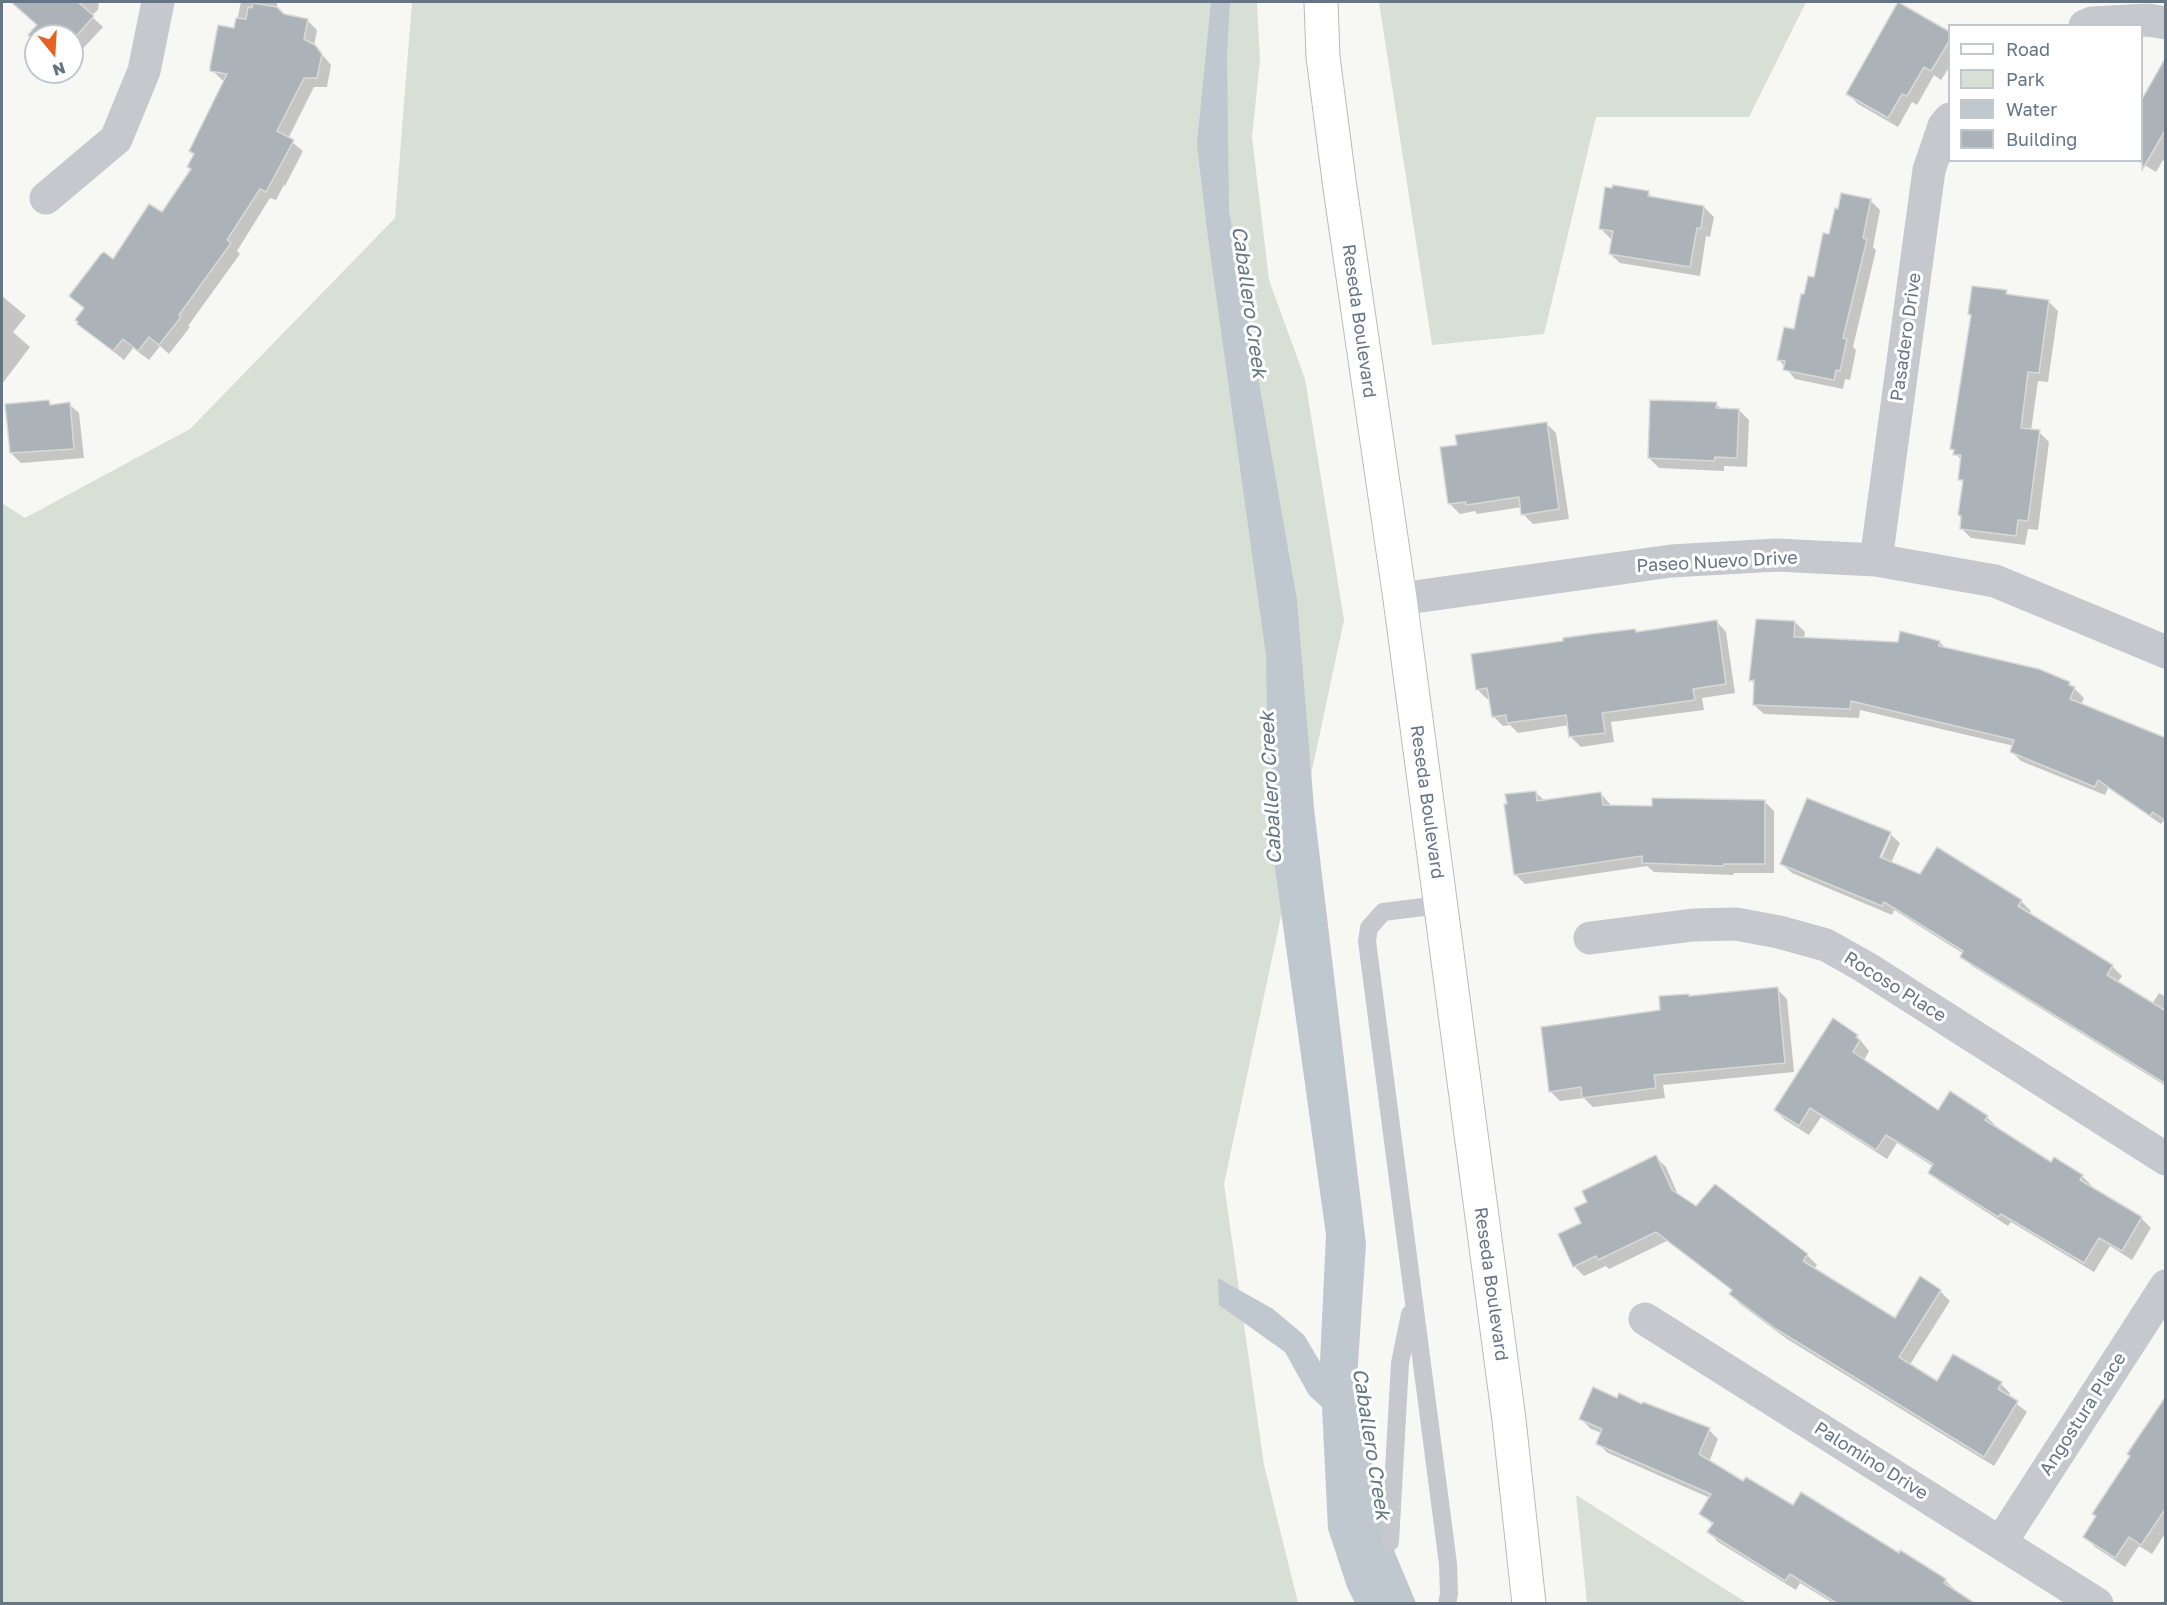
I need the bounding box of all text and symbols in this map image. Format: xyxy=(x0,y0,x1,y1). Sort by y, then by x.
north arrow xyxy=(24,24,84,84)
legend xyxy=(1948,24,2143,162)
text: Road xyxy=(2006,38,2050,60)
text: N xyxy=(50,58,68,81)
text: Park xyxy=(2006,68,2045,90)
text: Water xyxy=(2006,98,2057,120)
text: Building xyxy=(2006,128,2077,150)
water label: Caballero Creek xyxy=(1226,225,1272,379)
street label: Reseda Boulevard xyxy=(1338,243,1380,399)
street label: Pasadero Drive xyxy=(1886,271,1926,403)
street label: Paseo Nuevo Drive xyxy=(1636,547,1798,577)
water label: Caballero Creek xyxy=(1255,711,1287,865)
street label: Reseda Boulevard xyxy=(1406,724,1448,880)
street label: Rocoso Place xyxy=(1840,947,1950,1027)
street label: Reseda Boulevard xyxy=(1470,1206,1512,1362)
street label: Angostura Place xyxy=(2035,1349,2131,1479)
water label: Caballero Creek xyxy=(1347,1367,1395,1521)
street label: Palomino Drive xyxy=(1810,1417,1932,1505)

